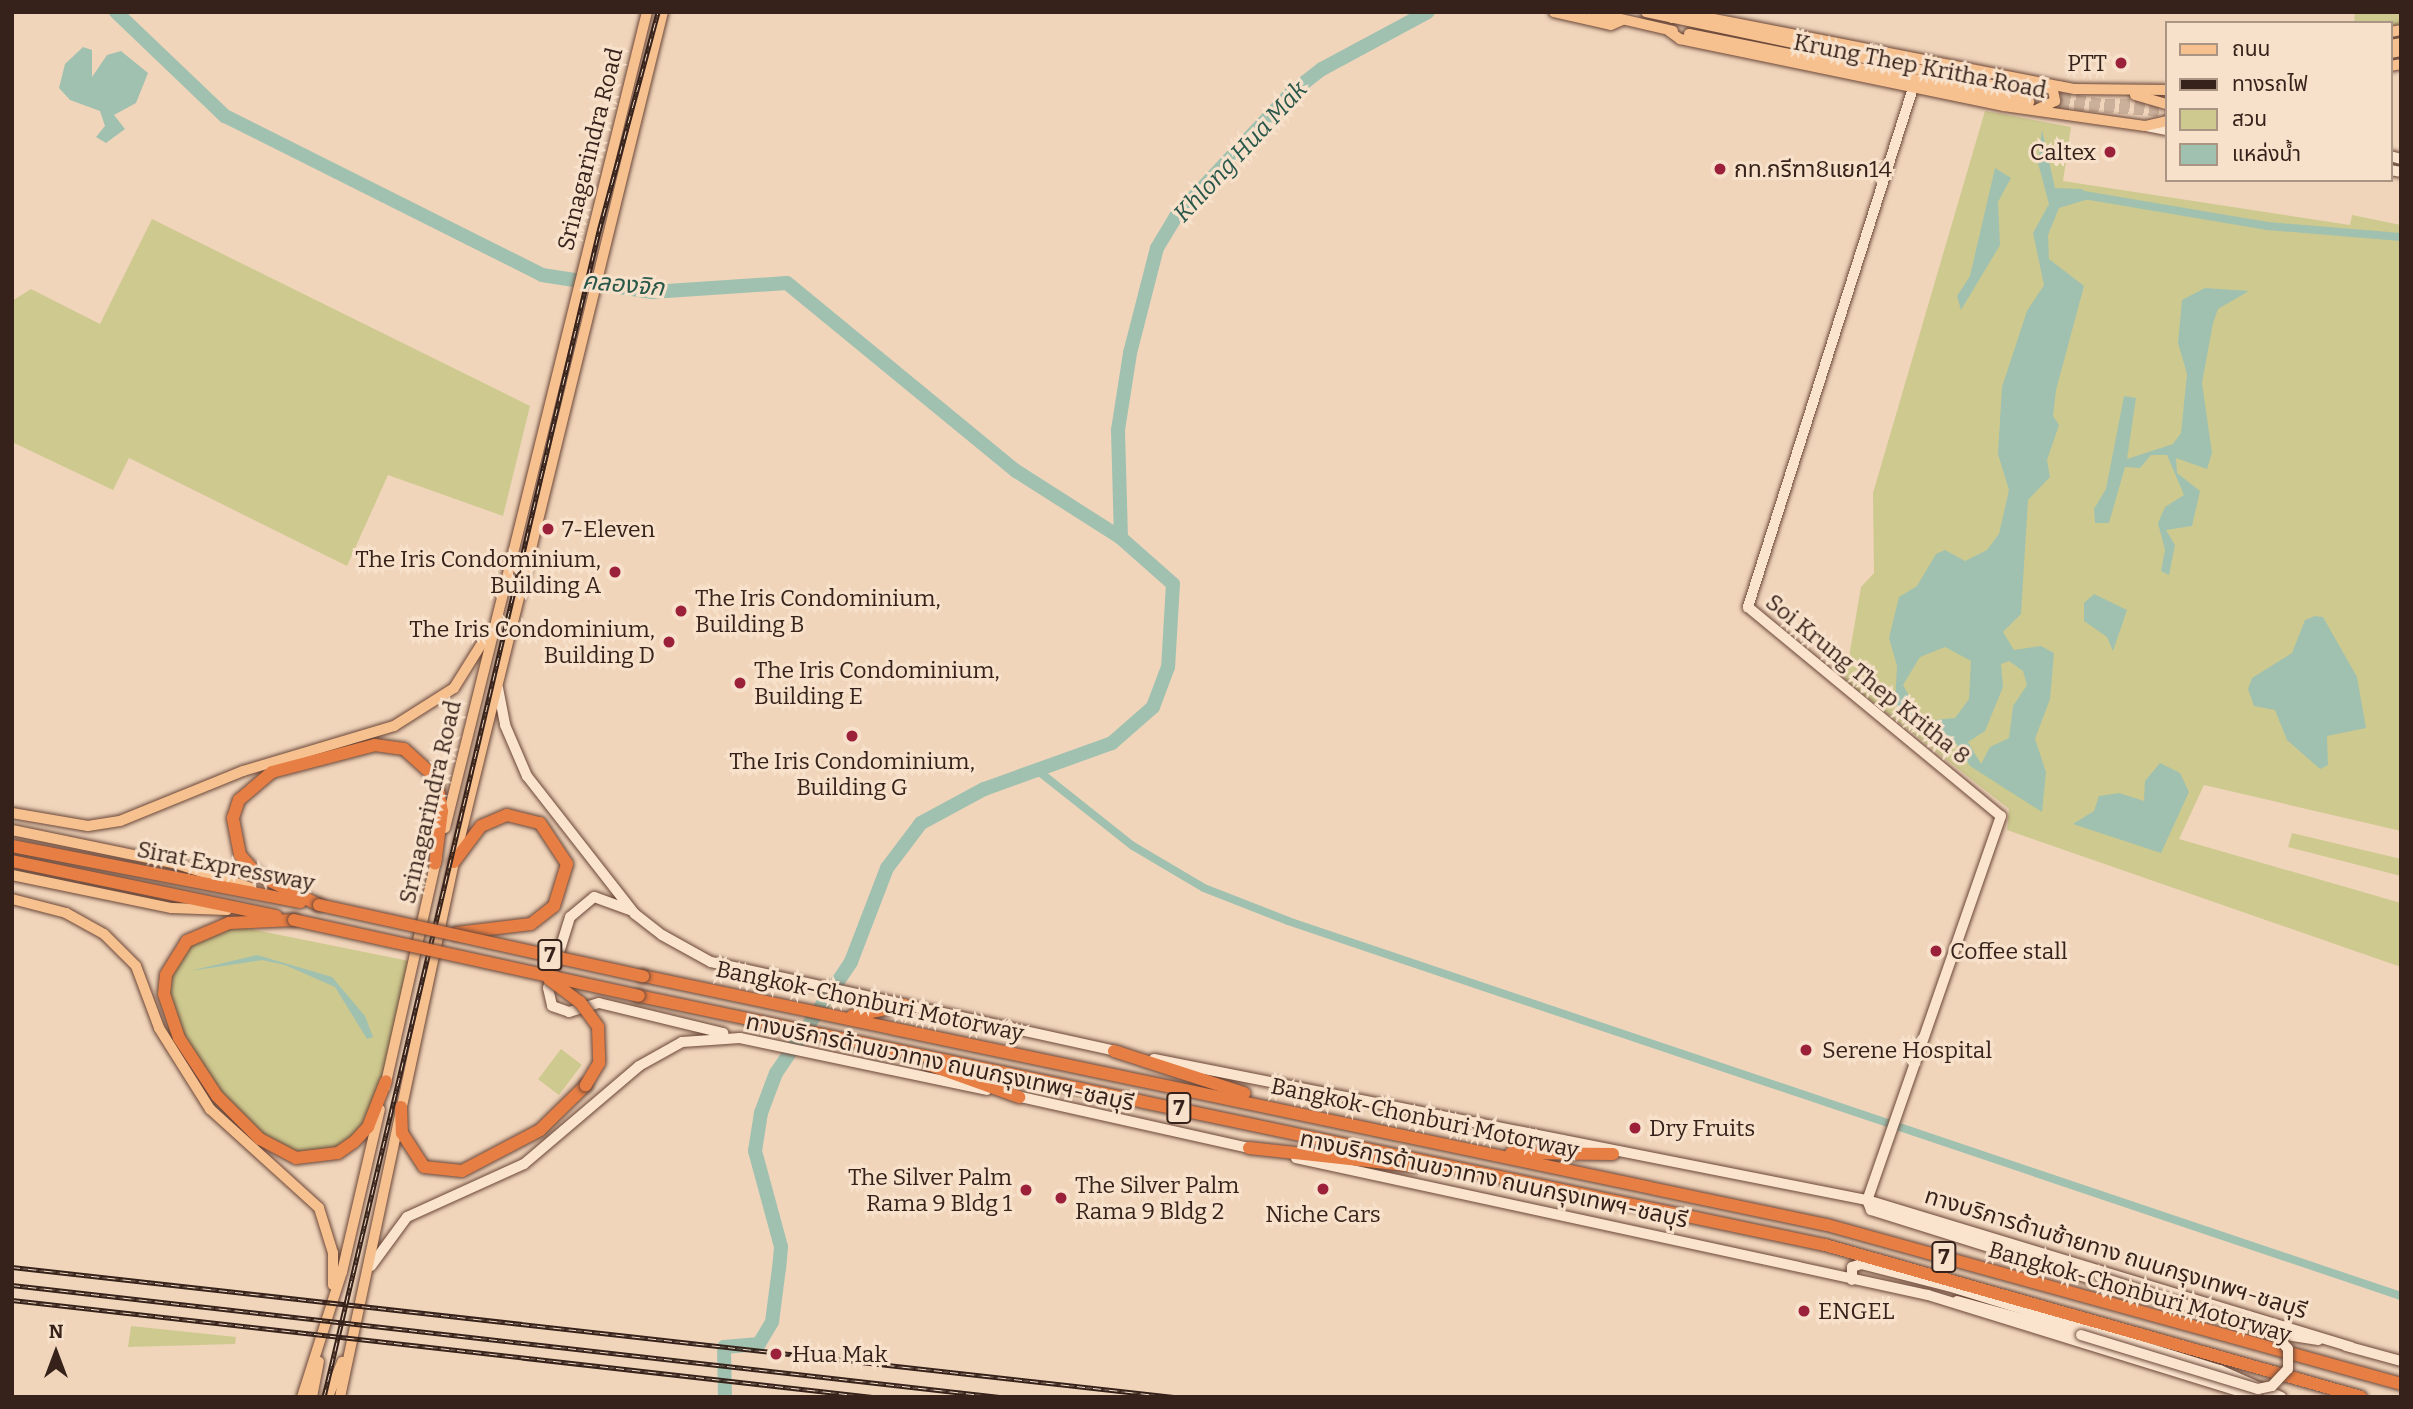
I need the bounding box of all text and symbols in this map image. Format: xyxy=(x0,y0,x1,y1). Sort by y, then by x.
legend xyxy=(2164,21,2392,182)
street label: Krung Thep Kritha Road xyxy=(1791,28,2049,104)
text: ถนน xyxy=(2232,36,2270,62)
street label: Srinagarindra Road xyxy=(551,45,629,253)
place label: PTT xyxy=(2067,49,2107,77)
marker: PTT xyxy=(2113,55,2129,71)
text: ทางรถไฟ xyxy=(2232,71,2308,97)
water label: Khlong Hua Mak xyxy=(1168,75,1314,229)
text: สวน xyxy=(2232,106,2267,132)
place label: Caltex xyxy=(2030,138,2096,166)
text: แหล่งน้ำ xyxy=(2232,141,2301,167)
marker: Caltex xyxy=(2102,144,2118,160)
place label: กท.กรีฑา8แยก14 xyxy=(1734,155,1892,183)
marker: กท.กรีฑา8แยก14 xyxy=(1712,161,1728,177)
water label: คลองจิก xyxy=(581,267,665,303)
place label: 7-Eleven xyxy=(562,515,655,543)
marker: 7-Eleven xyxy=(540,521,556,537)
place label: The Iris Condominium, Building A xyxy=(355,545,601,599)
marker: The Iris Condominium, Building A xyxy=(607,564,623,580)
place label: The Iris Condominium, Building B xyxy=(695,584,941,638)
street label: Soi Krung Thep Kritha 8 xyxy=(1760,588,1976,770)
marker: The Iris Condominium, Building B xyxy=(673,603,689,619)
place label: The Iris Condominium, Building D xyxy=(409,615,655,669)
marker: The Iris Condominium, Building D xyxy=(661,634,677,650)
place label: The Iris Condominium, Building E xyxy=(754,656,1000,710)
marker: The Iris Condominium, Building E xyxy=(732,675,748,691)
street label: Srinagarindra Road xyxy=(393,698,467,906)
marker: The Iris Condominium, Building G xyxy=(844,728,860,744)
place label: The Iris Condominium, Building G xyxy=(729,747,975,801)
street label: Sirat Expressway xyxy=(135,835,317,897)
road number: 7 xyxy=(536,937,564,972)
place label: Coffee stall xyxy=(1950,937,2068,965)
marker: Coffee stall xyxy=(1928,943,1944,959)
street label: Bangkok-Chonburi Motorway xyxy=(714,955,1026,1047)
street label: ทางบริการด้านขวาทาง ถนนกรุงเทพฯ-ชลบุรี xyxy=(744,1007,1136,1117)
place label: Serene Hospital xyxy=(1822,1036,1992,1064)
marker: Serene Hospital xyxy=(1796,1040,1816,1060)
street label: Bangkok-Chonburi Motorway xyxy=(1269,1072,1581,1164)
road number: 7 xyxy=(1165,1090,1193,1126)
place label: Dry Fruits xyxy=(1649,1114,1755,1142)
marker: Dry Fruits xyxy=(1627,1120,1643,1136)
street label: ทางบริการด้านขวาทาง ถนนกรุงเทพฯ-ชลบุรี xyxy=(1298,1124,1690,1234)
place label: The Silver Palm Rama 9 Bldg 1 xyxy=(848,1163,1012,1217)
place label: The Silver Palm Rama 9 Bldg 2 xyxy=(1075,1171,1239,1225)
marker: Niche Cars xyxy=(1315,1181,1331,1197)
marker: The Silver Palm Rama 9 Bldg 1 xyxy=(1018,1182,1034,1198)
street label: ทางบริการด้านซ้ายทาง ถนนกรุงเทพฯ-ชลบุรี xyxy=(1921,1182,2311,1324)
marker: The Silver Palm Rama 9 Bldg 2 xyxy=(1053,1190,1069,1206)
place label: Niche Cars xyxy=(1265,1200,1381,1228)
street label: Bangkok-Chonburi Motorway xyxy=(1985,1235,2295,1349)
road number: 7 xyxy=(1930,1240,1958,1274)
place label: ENGEL xyxy=(1818,1297,1894,1325)
marker: ENGEL xyxy=(1796,1303,1812,1319)
north arrow xyxy=(21,1318,91,1388)
text: N xyxy=(49,1320,63,1343)
place label: Hua Mak xyxy=(792,1340,887,1368)
marker: Hua Mak xyxy=(766,1344,786,1364)

